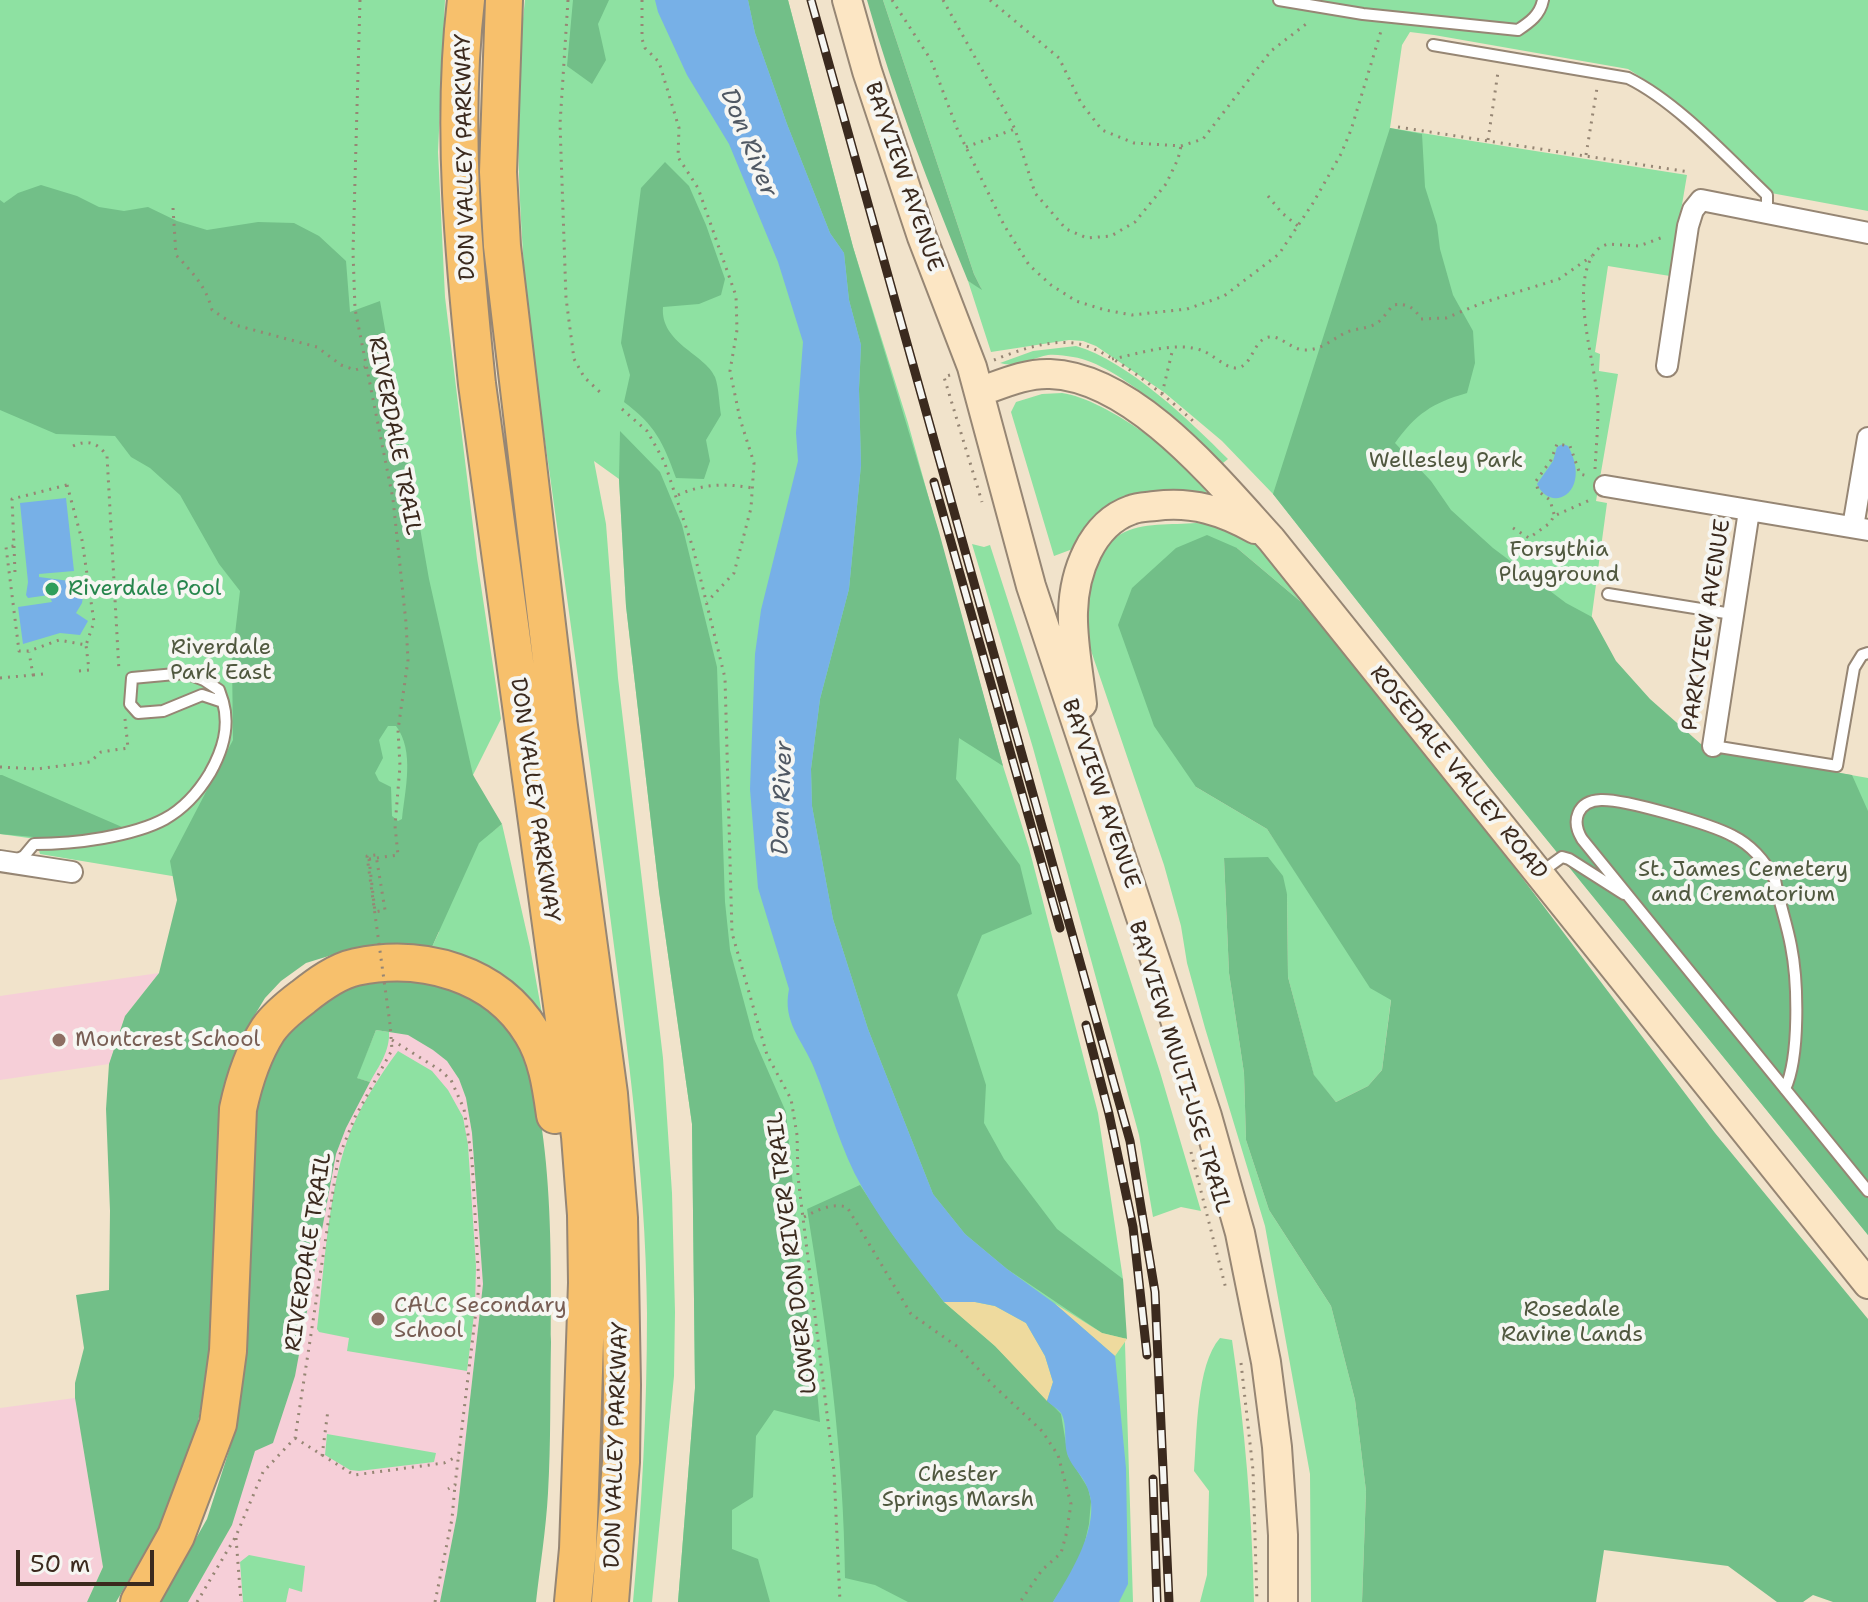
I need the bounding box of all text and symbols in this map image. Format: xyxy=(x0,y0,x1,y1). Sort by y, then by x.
street label: DON VALLEY PARKWAY xyxy=(451,33,481,281)
street label: BAYVIEW AVENUE xyxy=(858,79,948,275)
water label: Don River xyxy=(713,85,783,201)
street label: RIVERDALE TRAIL xyxy=(362,335,426,537)
park label: Wellesley Park xyxy=(1369,448,1523,474)
street label: PARKVIEW AVENUE xyxy=(1677,517,1737,733)
park label: Forsythia Playground xyxy=(1499,537,1619,588)
place label: Riverdale Pool xyxy=(68,576,221,602)
marker: Riverdale Pool xyxy=(43,580,61,598)
park label: Riverdale Park East xyxy=(170,635,272,686)
street label: ROSEDALE VALLEY ROAD xyxy=(1364,661,1552,885)
street label: DON VALLEY PARKWAY xyxy=(504,676,564,924)
street label: BAYVIEW AVENUE xyxy=(1055,696,1145,892)
water label: Don River xyxy=(767,740,799,856)
park label: St. James Cemetery and Crematorium xyxy=(1638,857,1848,908)
street label: BAYVIEW MULTI-USE TRAIL xyxy=(1122,918,1236,1216)
place label: Montcrest School xyxy=(75,1027,260,1053)
marker: Montcrest School xyxy=(50,1031,68,1049)
street label: LOWER DON RIVER TRAIL xyxy=(763,1110,823,1396)
street label: RIVERDALE TRAIL xyxy=(280,1151,338,1353)
place label: CALC Secondary School xyxy=(394,1293,567,1344)
park label: Rosedale Ravine Lands xyxy=(1501,1297,1643,1348)
marker: CALC Secondary School xyxy=(369,1310,387,1328)
street label: DON VALLEY PARKWAY xyxy=(600,1321,634,1569)
park label: Chester Springs Marsh xyxy=(882,1462,1034,1514)
scale bar xyxy=(20,1534,158,1584)
text: 50 m xyxy=(30,1548,90,1580)

